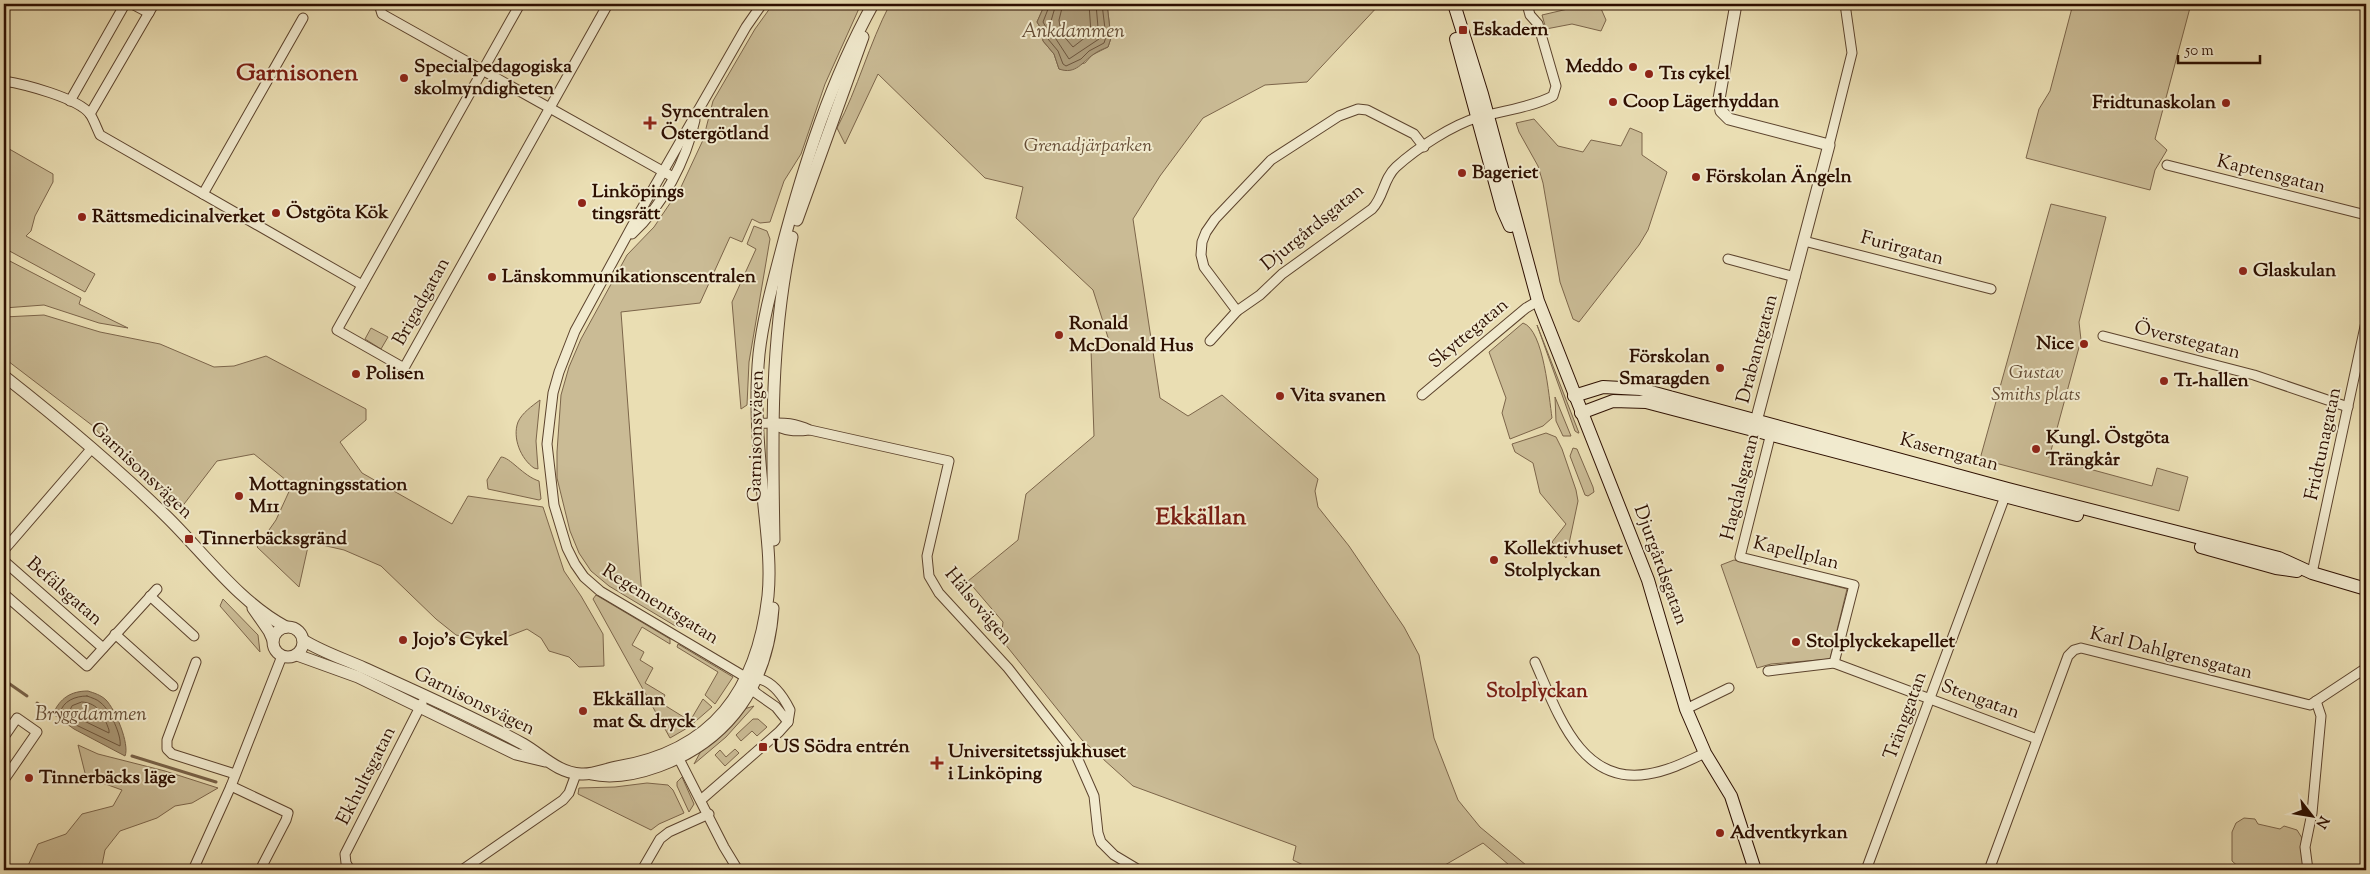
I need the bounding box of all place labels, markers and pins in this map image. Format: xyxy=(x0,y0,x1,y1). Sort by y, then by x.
place label: Eskadern xyxy=(1473,17,1549,44)
marker: Eskadern xyxy=(1457,24,1469,36)
place label: Specialpedagogiska skolmyndigheten xyxy=(414,54,572,103)
place label: Meddo xyxy=(1565,54,1624,81)
marker: Meddo xyxy=(1627,61,1639,73)
place label: T1s cykel xyxy=(1659,61,1731,88)
marker: T1s cykel xyxy=(1643,68,1655,80)
marker: Specialpedagogiska skolmyndigheten xyxy=(398,72,410,84)
place label: Coop Lägerhyddan xyxy=(1623,89,1780,116)
place label: Fridtunaskolan xyxy=(2092,90,2217,117)
marker: Coop Lägerhyddan xyxy=(1607,96,1619,108)
marker: Fridtunaskolan xyxy=(2220,97,2232,109)
place label: Syncentralen Östergötland xyxy=(661,99,770,148)
marker: Syncentralen Östergötland xyxy=(643,116,657,130)
place label: Bageriet xyxy=(1472,160,1539,187)
place label: Förskolan Ängeln xyxy=(1706,164,1853,191)
marker: Bageriet xyxy=(1456,167,1468,179)
marker: Förskolan Ängeln xyxy=(1690,171,1702,183)
place label: Linköpings tingsrätt xyxy=(592,179,685,228)
marker: Linköpings tingsrätt xyxy=(576,197,588,209)
place label: Östgöta Kök xyxy=(286,200,389,227)
place label: Rättsmedicinalverket xyxy=(92,204,265,231)
marker: Östgöta Kök xyxy=(270,207,282,219)
marker: Rättsmedicinalverket xyxy=(76,211,88,223)
place label: Glaskulan xyxy=(2253,258,2337,285)
place label: Länskommunikationscentralen xyxy=(502,264,757,291)
marker: Glaskulan xyxy=(2237,265,2249,277)
marker: Länskommunikationscentralen xyxy=(486,271,498,283)
place label: Ronald McDonald Hus xyxy=(1069,311,1194,360)
marker: Ronald McDonald Hus xyxy=(1053,329,1065,341)
place label: Nice xyxy=(2036,331,2074,358)
marker: Nice xyxy=(2078,338,2090,350)
place label: Förskolan Smaragden xyxy=(1619,344,1711,393)
place label: Polisen xyxy=(366,361,425,388)
marker: Förskolan Smaragden xyxy=(1714,362,1726,374)
marker: Polisen xyxy=(350,368,362,380)
place label: T1-hallen xyxy=(2174,368,2249,395)
marker: T1-hallen xyxy=(2158,375,2170,387)
place label: Vita svanen xyxy=(1290,383,1387,410)
marker: Vita svanen xyxy=(1274,390,1286,402)
place label: Kungl. Östgöta Trängkår xyxy=(2046,425,2170,474)
marker: Kungl. Östgöta Trängkår xyxy=(2030,443,2042,455)
place label: Mottagningsstation M11 xyxy=(249,472,408,521)
marker: Mottagningsstation M11 xyxy=(233,490,245,502)
place label: Tinnerbäcksgränd xyxy=(199,526,347,553)
marker: Tinnerbäcksgränd xyxy=(183,533,195,545)
place label: Kollektivhuset Stolplyckan xyxy=(1504,536,1623,585)
marker: Kollektivhuset Stolplyckan xyxy=(1488,554,1500,566)
place label: Jojo’s Cykel xyxy=(411,627,509,654)
place label: Stolplyckekapellet xyxy=(1806,629,1956,656)
marker: Jojo’s Cykel xyxy=(397,634,409,646)
marker: Stolplyckekapellet xyxy=(1790,636,1802,648)
place label: Ekkällan mat & dryck xyxy=(593,687,696,736)
marker: Ekkällan mat & dryck xyxy=(577,705,589,717)
place label: US Södra entrén xyxy=(773,734,910,761)
place label: Universitetssjukhuset i Linköping xyxy=(948,739,1127,788)
marker: US Södra entrén xyxy=(757,741,769,753)
marker: Universitetssjukhuset i Linköping xyxy=(930,756,944,770)
place label: Tinnerbäcks läge xyxy=(39,765,176,792)
marker: Tinnerbäcks läge xyxy=(23,772,35,784)
place label: Adventkyrkan xyxy=(1730,820,1848,847)
marker: Adventkyrkan xyxy=(1714,827,1726,839)

